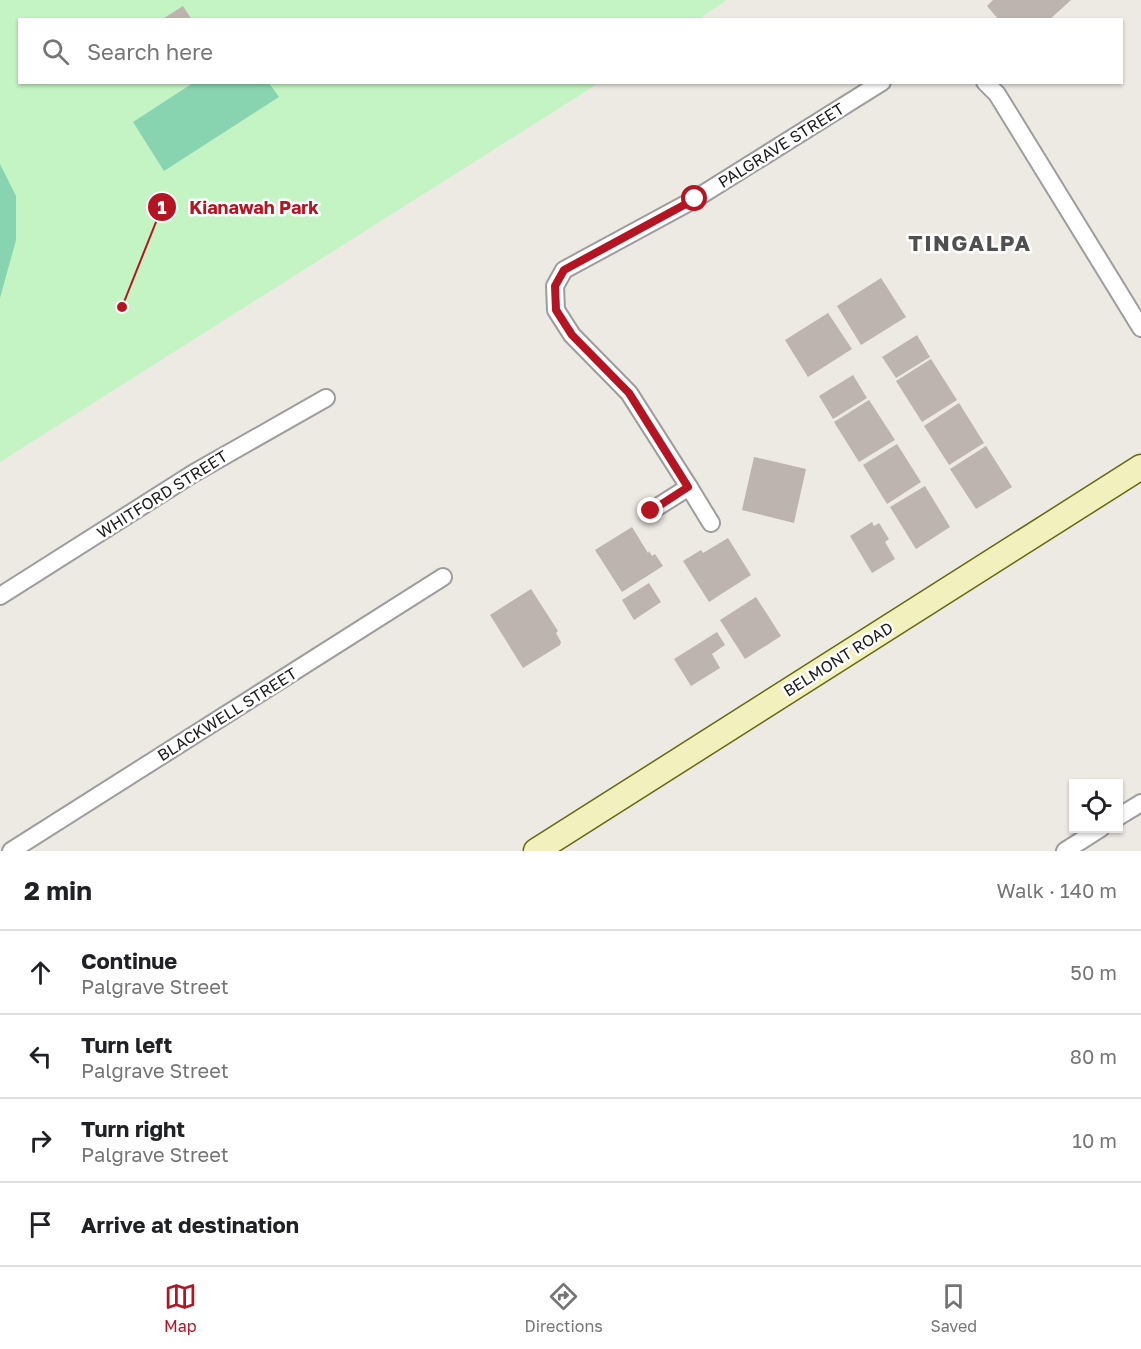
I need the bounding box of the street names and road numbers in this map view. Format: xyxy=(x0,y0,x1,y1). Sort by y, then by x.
street label: PALGRAVE STREET xyxy=(714,98,848,192)
street label: WHITFORD STREET xyxy=(93,446,231,542)
street label: BELMONT ROAD xyxy=(779,617,897,701)
street label: BLACKWELL STREET xyxy=(154,663,300,765)

